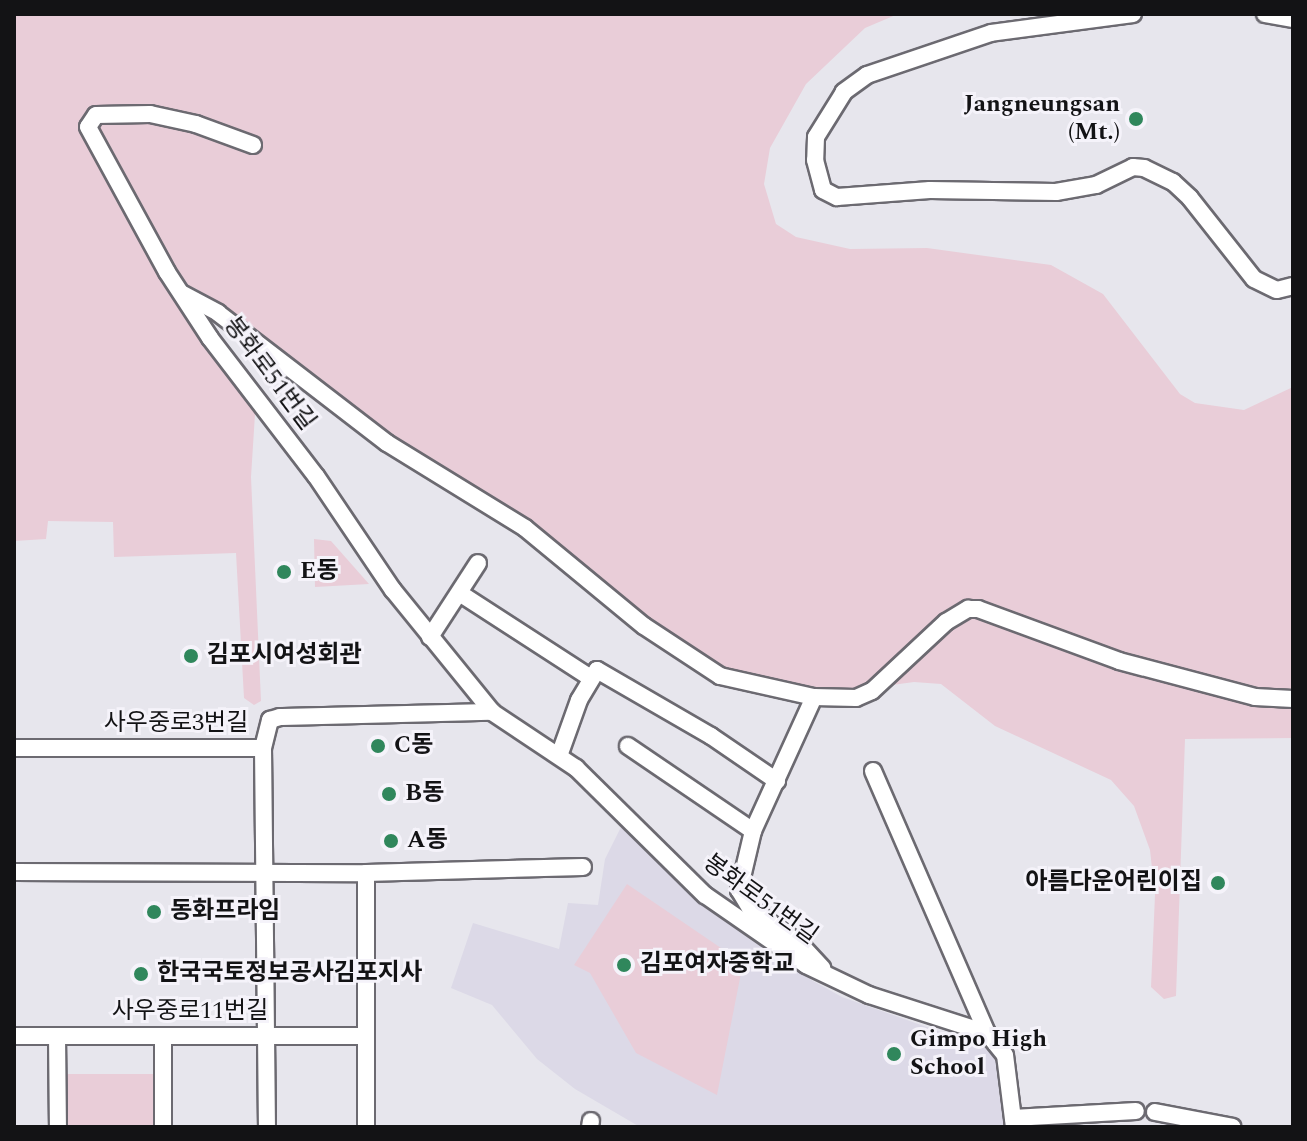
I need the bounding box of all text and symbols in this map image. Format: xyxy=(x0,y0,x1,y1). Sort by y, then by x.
place label: Jangneungsan (Mt.) xyxy=(964,91,1120,147)
marker: Jangneungsan (Mt.) xyxy=(1127,110,1145,128)
street label: 봉화로51번길 xyxy=(217,312,321,436)
place label: E동 xyxy=(300,558,338,586)
marker: E동 xyxy=(275,563,293,581)
place label: 김포시여성회관 xyxy=(207,642,362,670)
marker: 김포시여성회관 xyxy=(182,647,200,665)
street label: 사우중로3번길 xyxy=(104,710,248,738)
place label: C동 xyxy=(394,732,433,760)
marker: C동 xyxy=(369,737,387,755)
place label: B동 xyxy=(405,780,444,808)
marker: B동 xyxy=(380,785,398,803)
place label: A동 xyxy=(407,827,448,855)
marker: A동 xyxy=(382,832,400,850)
street label: 봉화로51번길 xyxy=(697,849,823,951)
place label: 아름다운어린이집 xyxy=(1025,869,1202,897)
marker: 아름다운어린이집 xyxy=(1209,874,1227,892)
place label: 동화프라임 xyxy=(170,898,280,926)
marker: 동화프라임 xyxy=(145,903,163,921)
place label: 김포여자중학교 xyxy=(640,951,795,979)
marker: 김포여자중학교 xyxy=(615,956,633,974)
place label: 한국국토정보공사김포지사 xyxy=(157,960,422,988)
marker: 한국국토정보공사김포지사 xyxy=(132,965,150,983)
street label: 사우중로11번길 xyxy=(112,998,268,1026)
place label: Gimpo High School xyxy=(910,1026,1047,1082)
marker: Gimpo High School xyxy=(885,1045,903,1063)

